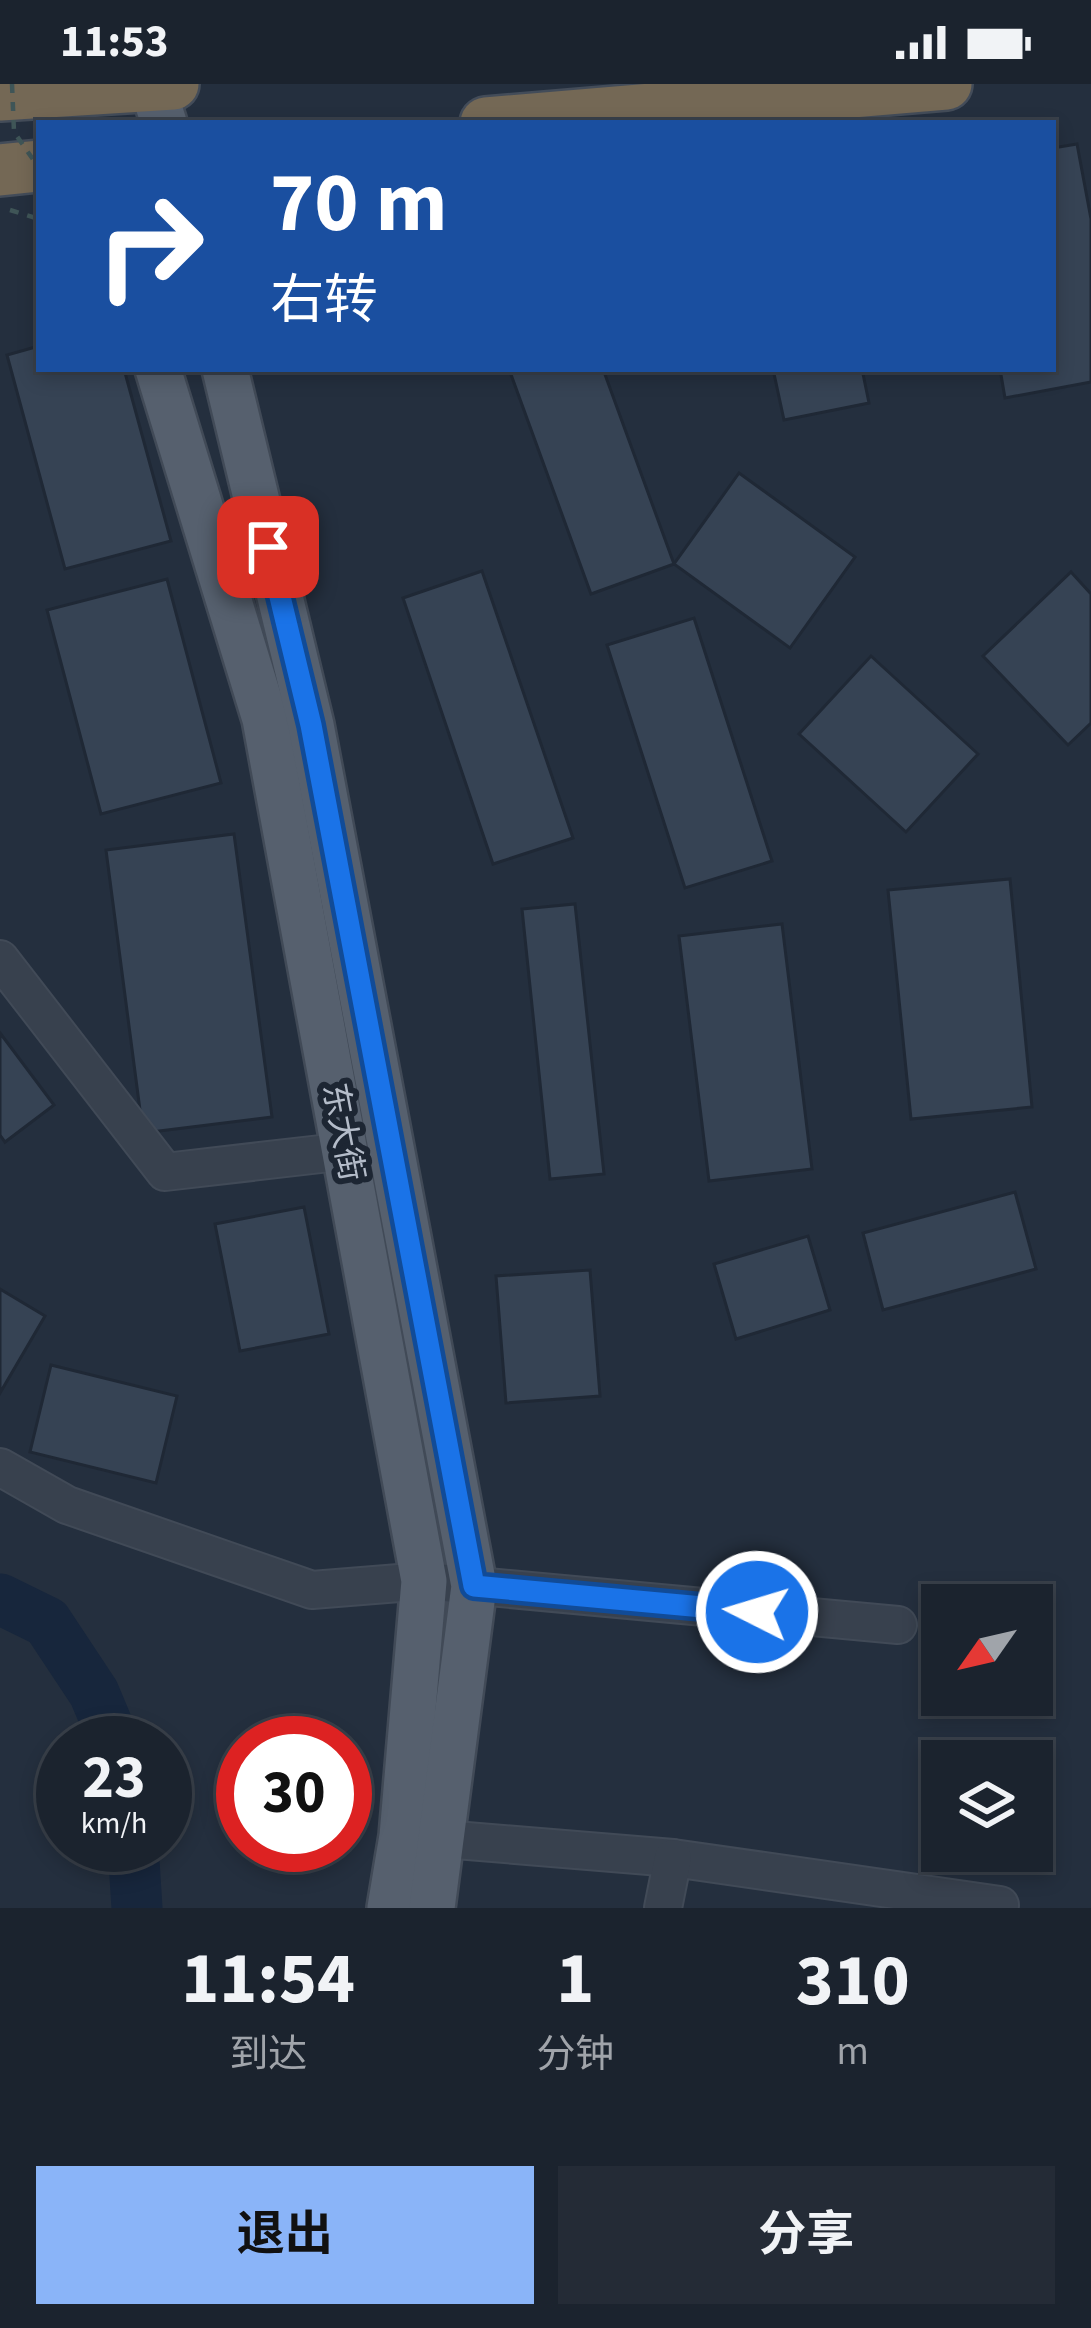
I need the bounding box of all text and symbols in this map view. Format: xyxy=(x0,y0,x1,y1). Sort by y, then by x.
text: 11:53 xyxy=(60,10,169,74)
text: 70 m xyxy=(270,144,448,264)
icon: right xyxy=(72,168,228,324)
text: 右转 xyxy=(270,263,378,340)
pin xyxy=(217,496,319,598)
icon: arrive xyxy=(235,514,301,580)
street label: 东大街 xyxy=(310,1079,376,1185)
position arrow xyxy=(694,1549,820,1675)
north arrow xyxy=(921,1584,1053,1716)
map controls xyxy=(921,1584,1053,1872)
speed limit sign: 30 xyxy=(216,1716,372,1872)
text: 23 xyxy=(82,1736,146,1821)
button: layers xyxy=(921,1740,1053,1872)
text: km/h xyxy=(81,1802,147,1845)
text: 11:54 xyxy=(181,1928,355,2031)
text: 1 xyxy=(556,1928,594,2031)
text: 310 xyxy=(796,1930,910,2033)
text: m xyxy=(836,2024,869,2080)
text: 到达 xyxy=(229,2027,307,2083)
text: 分钟 xyxy=(536,2027,614,2083)
button: 退出 xyxy=(36,2166,534,2304)
button: 分享 xyxy=(558,2166,1055,2304)

